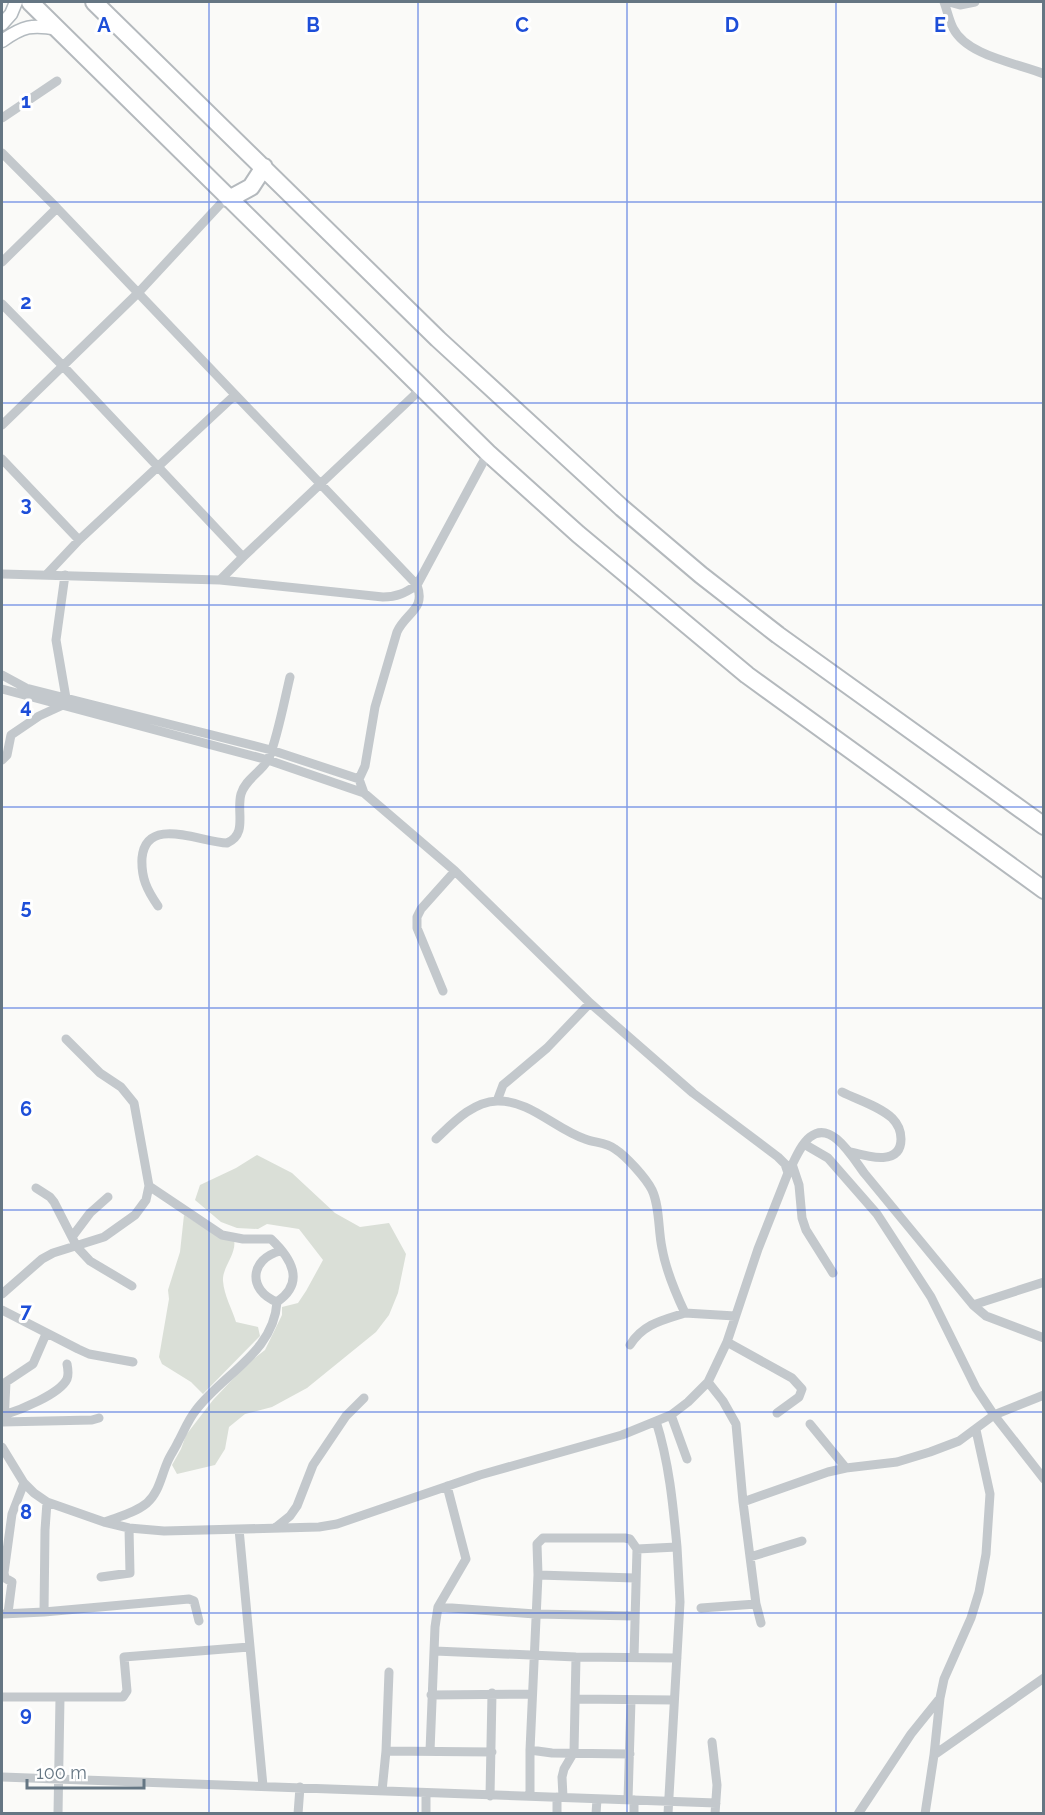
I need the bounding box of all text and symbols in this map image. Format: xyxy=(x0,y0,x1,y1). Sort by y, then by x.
text: A xyxy=(97,13,111,37)
text: B xyxy=(306,13,320,37)
text: C xyxy=(515,13,529,37)
text: D xyxy=(725,13,739,37)
text: E xyxy=(934,13,946,37)
text: 1 xyxy=(21,89,31,113)
text: 2 xyxy=(20,290,32,314)
text: 3 xyxy=(20,492,32,516)
text: 4 xyxy=(20,694,32,718)
text: 5 xyxy=(20,895,32,919)
text: 6 xyxy=(20,1097,32,1121)
text: 7 xyxy=(20,1299,32,1323)
text: 8 xyxy=(20,1500,32,1524)
text: 9 xyxy=(20,1702,32,1726)
scale bar xyxy=(27,1752,144,1790)
text: 100 m xyxy=(36,1762,87,1783)

